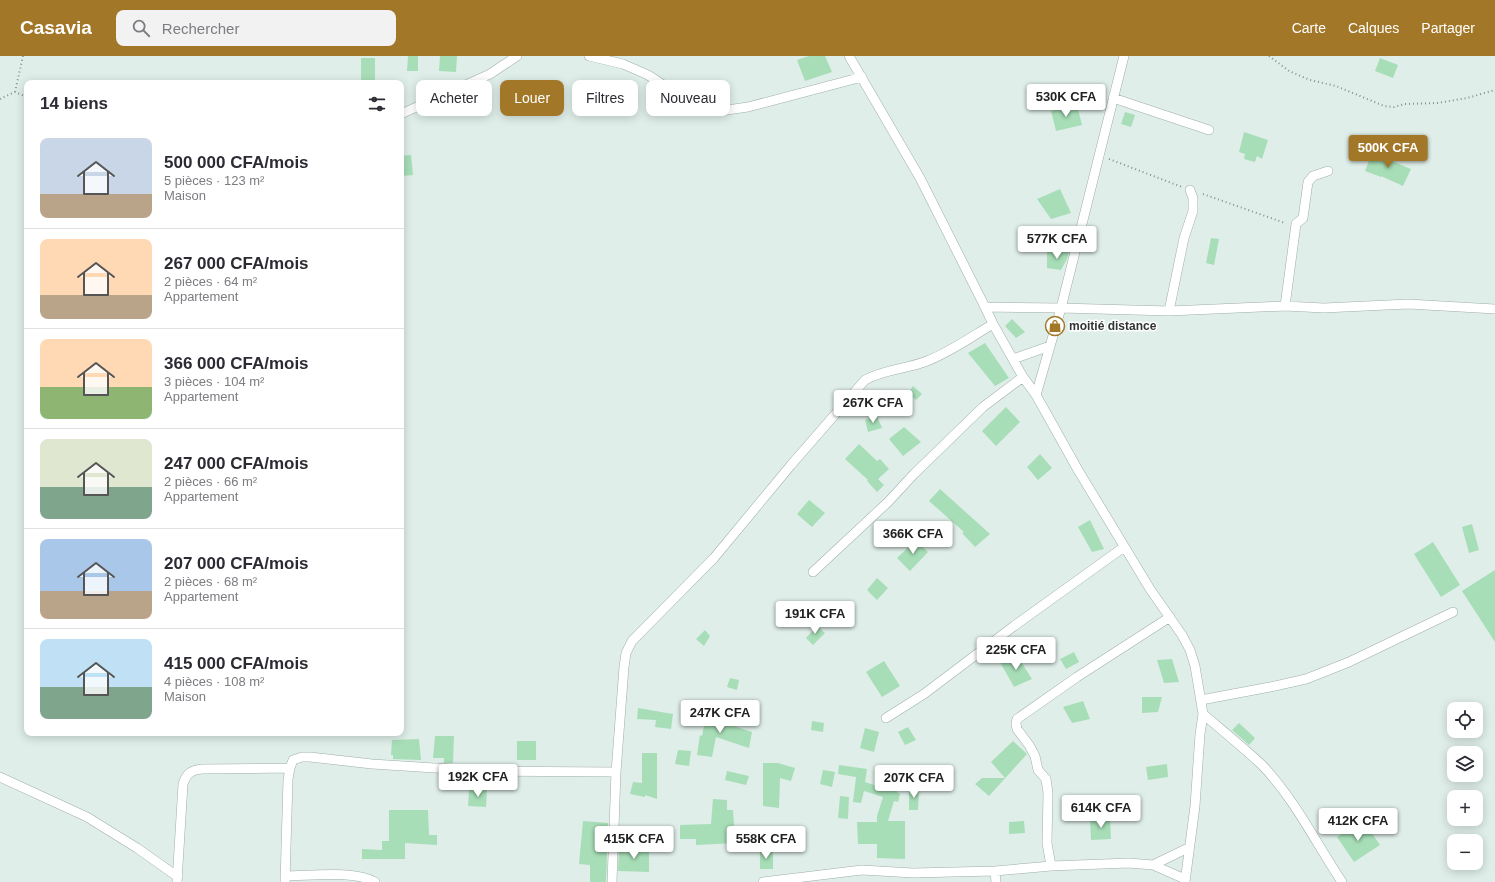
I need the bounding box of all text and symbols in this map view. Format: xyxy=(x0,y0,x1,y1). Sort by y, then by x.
search box xyxy=(116,10,396,46)
text: Casavia xyxy=(20,17,92,38)
icon: search xyxy=(130,17,152,39)
text: Rechercher xyxy=(162,20,239,37)
text: Carte xyxy=(1292,20,1326,36)
text: Calques xyxy=(1348,20,1399,36)
text: Partager xyxy=(1421,20,1475,36)
chip: Acheter xyxy=(416,80,492,116)
chip: Louer xyxy=(500,80,564,116)
chip: Filtres xyxy=(572,80,638,116)
chip: Nouveau xyxy=(646,80,730,116)
pin: 530K CFA xyxy=(1025,84,1107,118)
text: 530K CFA xyxy=(1036,89,1096,104)
icon: filters xyxy=(366,93,388,115)
text: 14 biens xyxy=(40,94,108,113)
pin: 500K CFA xyxy=(1347,135,1429,169)
text: 500K CFA xyxy=(1358,140,1418,155)
text: 500 000 CFA/mois xyxy=(164,153,309,172)
icon: home xyxy=(72,154,120,202)
text: 5 pièces · 123 m² xyxy=(164,173,264,188)
text: Maison xyxy=(164,188,206,203)
pin: 577K CFA xyxy=(1016,226,1098,260)
text: 577K CFA xyxy=(1027,231,1087,246)
text: 267 000 CFA/mois xyxy=(164,254,309,273)
icon: home xyxy=(72,255,120,303)
text: 2 pièces · 64 m² xyxy=(164,274,257,289)
text: Appartement xyxy=(164,289,238,304)
shop icon: moitié distance xyxy=(1044,315,1066,337)
place label: moitié distance xyxy=(1069,319,1157,333)
text: 366 000 CFA/mois xyxy=(164,354,309,373)
icon: home xyxy=(72,355,120,403)
text: 3 pièces · 104 m² xyxy=(164,374,264,389)
text: Appartement xyxy=(164,389,238,404)
pin: 267K CFA xyxy=(832,390,914,424)
text: 267K CFA xyxy=(843,395,903,410)
text: 247 000 CFA/mois xyxy=(164,454,309,473)
icon: home xyxy=(72,455,120,503)
text: 2 pièces · 66 m² xyxy=(164,474,257,489)
text: Appartement xyxy=(164,489,238,504)
pin: 366K CFA xyxy=(872,521,954,555)
text: 366K CFA xyxy=(883,526,943,541)
text: 207 000 CFA/mois xyxy=(164,554,309,573)
icon: home xyxy=(72,555,120,603)
text: 2 pièces · 68 m² xyxy=(164,574,257,589)
text: Appartement xyxy=(164,589,238,604)
pin: 191K CFA xyxy=(774,601,856,635)
text: 191K CFA xyxy=(785,606,845,621)
pin: 225K CFA xyxy=(975,637,1057,671)
text: 225K CFA xyxy=(986,642,1046,657)
text: 415 000 CFA/mois xyxy=(164,654,309,673)
icon: home xyxy=(72,655,120,703)
text: 4 pièces · 108 m² xyxy=(164,674,264,689)
text: Maison xyxy=(164,689,206,704)
pin: 247K CFA xyxy=(679,700,761,734)
map controls xyxy=(1447,702,1483,870)
button: locate xyxy=(1447,702,1483,738)
text: 247K CFA xyxy=(690,705,750,720)
button: layers xyxy=(1447,746,1483,782)
pin: 192K CFA xyxy=(437,764,519,798)
pin: 207K CFA xyxy=(873,765,955,799)
text: 192K CFA xyxy=(448,769,508,784)
text: 207K CFA xyxy=(884,770,944,785)
button: + xyxy=(1447,790,1483,826)
pin: 614K CFA xyxy=(1060,795,1142,829)
text: 614K CFA xyxy=(1071,800,1131,815)
pin: 412K CFA xyxy=(1317,808,1399,842)
text: 412K CFA xyxy=(1328,813,1388,828)
pin: 415K CFA xyxy=(593,826,675,860)
pin: 558K CFA xyxy=(725,826,807,860)
text: 415K CFA xyxy=(604,831,664,846)
text: 558K CFA xyxy=(736,831,796,846)
button: − xyxy=(1447,834,1483,870)

